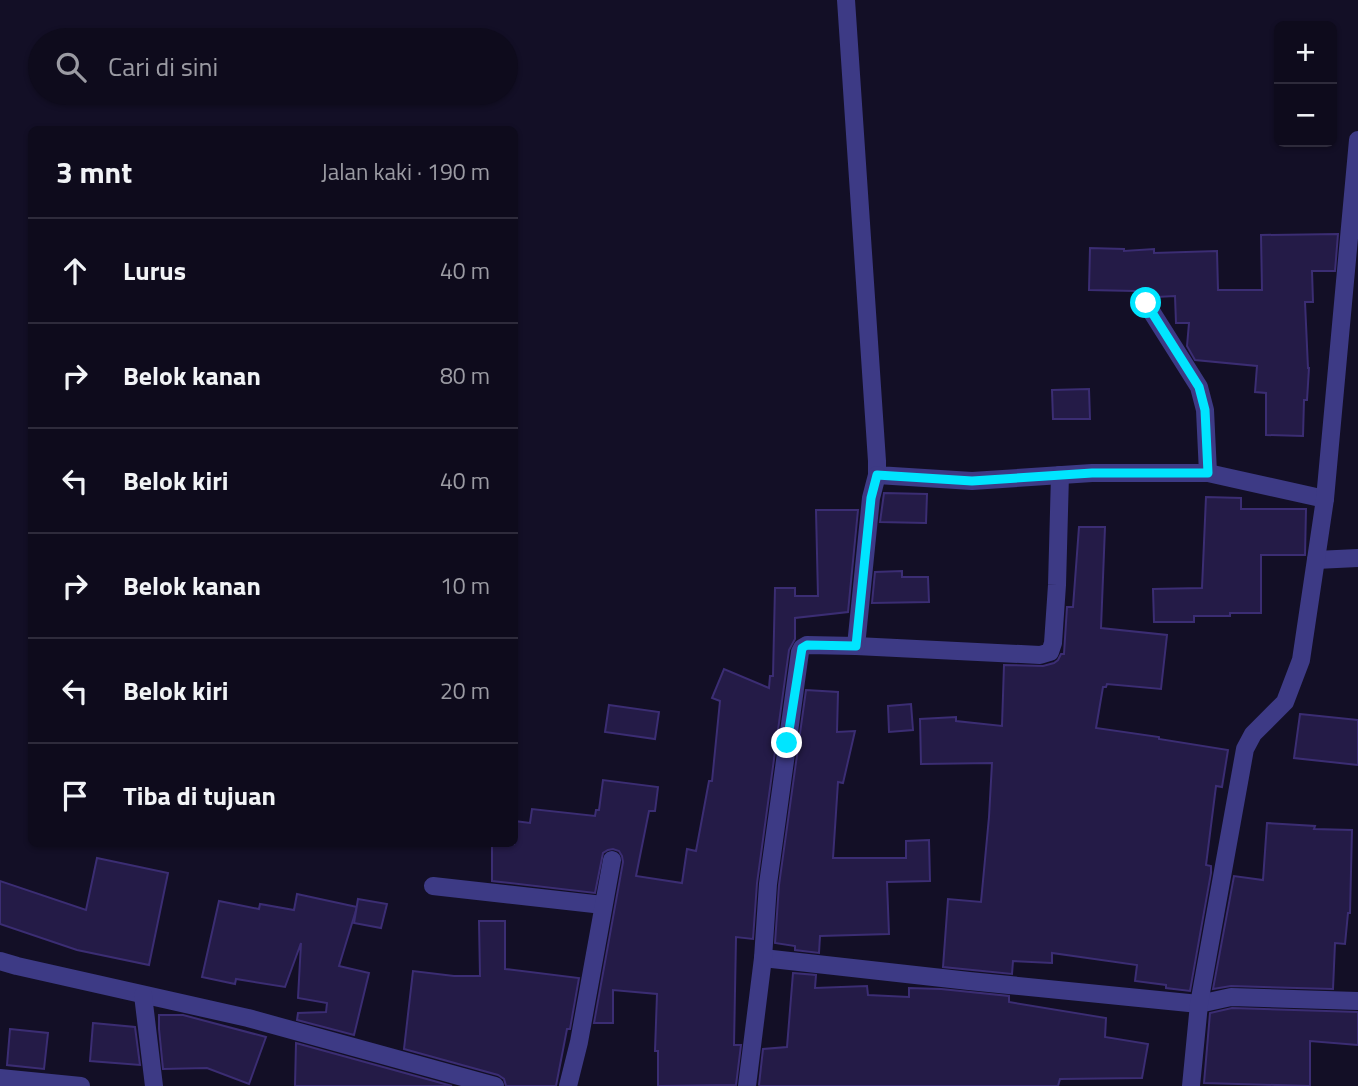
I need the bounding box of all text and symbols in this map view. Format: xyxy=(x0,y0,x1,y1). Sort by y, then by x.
map controls xyxy=(1274,21,1337,147)
button: + xyxy=(1274,21,1337,84)
search box xyxy=(28,28,518,105)
text: Cari di sini xyxy=(108,47,218,86)
icon: search xyxy=(52,48,90,86)
button: − xyxy=(1274,84,1337,147)
text: 3 mnt xyxy=(56,149,132,195)
text: Jalan kaki · 190 m xyxy=(321,154,490,189)
text: Lurus xyxy=(123,251,186,290)
icon: ahead xyxy=(56,252,94,290)
text: 40 m xyxy=(440,253,490,288)
route start xyxy=(1130,287,1161,318)
text: Belok kanan xyxy=(123,356,261,395)
icon: right xyxy=(56,357,94,395)
text: 80 m xyxy=(440,358,490,393)
text: Belok kiri xyxy=(123,461,229,500)
icon: left xyxy=(56,462,94,500)
text: 40 m xyxy=(440,463,490,498)
text: Belok kanan xyxy=(123,566,261,605)
icon: right xyxy=(56,567,94,605)
text: 10 m xyxy=(440,568,490,603)
text: Belok kiri xyxy=(123,671,229,710)
icon: left xyxy=(56,672,94,710)
text: 20 m xyxy=(440,673,490,708)
route end xyxy=(771,727,802,758)
text: Tiba di tujuan xyxy=(123,776,276,815)
icon: arrive xyxy=(56,777,94,815)

